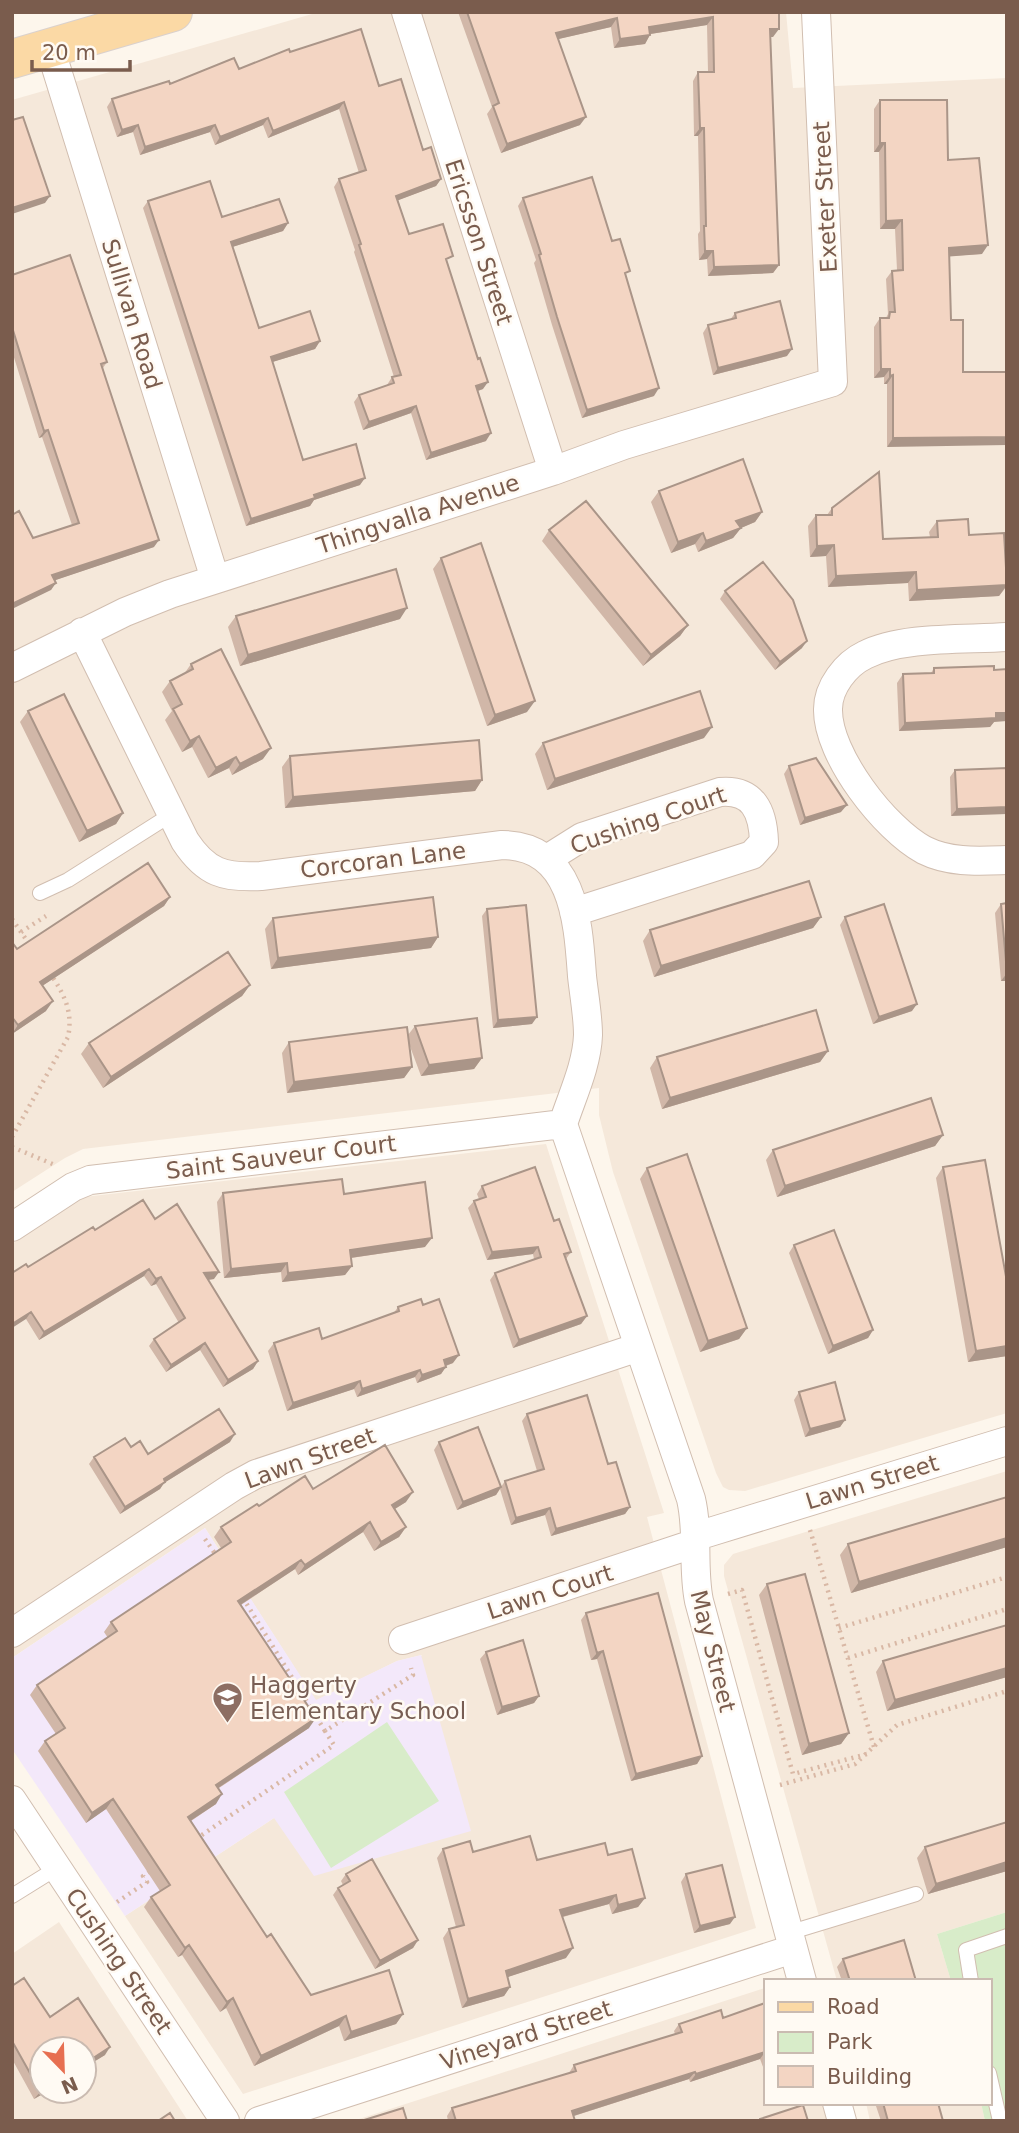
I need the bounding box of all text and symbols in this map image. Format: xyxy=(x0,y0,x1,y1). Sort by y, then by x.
scale bar xyxy=(32,28,130,72)
text: 20 m xyxy=(42,41,96,65)
street label: Exeter Street xyxy=(808,121,842,273)
street label: Ericsson Street xyxy=(440,156,518,328)
street label: Sullivan Road xyxy=(97,236,167,392)
street label: Thingvalla Avenue xyxy=(312,469,523,559)
street label: Cushing Court xyxy=(567,781,729,859)
street label: Corcoran Lane xyxy=(299,837,467,883)
street label: Saint Sauveur Court xyxy=(164,1130,398,1184)
street label: Lawn Street xyxy=(241,1422,379,1494)
street label: Lawn Street xyxy=(802,1449,942,1515)
street label: Lawn Court xyxy=(484,1559,616,1625)
street label: May Street xyxy=(685,1587,741,1715)
place label: Haggerty Elementary School xyxy=(250,1672,466,1724)
school or university icon: Haggerty Elementary School xyxy=(210,1681,244,1725)
street label: Cushing Street xyxy=(61,1883,177,2039)
legend xyxy=(764,1979,991,2105)
street label: Vineyard Street xyxy=(437,1995,615,2075)
text: Road xyxy=(827,1995,880,2019)
text: Park xyxy=(827,2030,873,2054)
north arrow xyxy=(28,2035,98,2105)
text: Building xyxy=(827,2065,912,2089)
text: N xyxy=(58,2072,81,2099)

